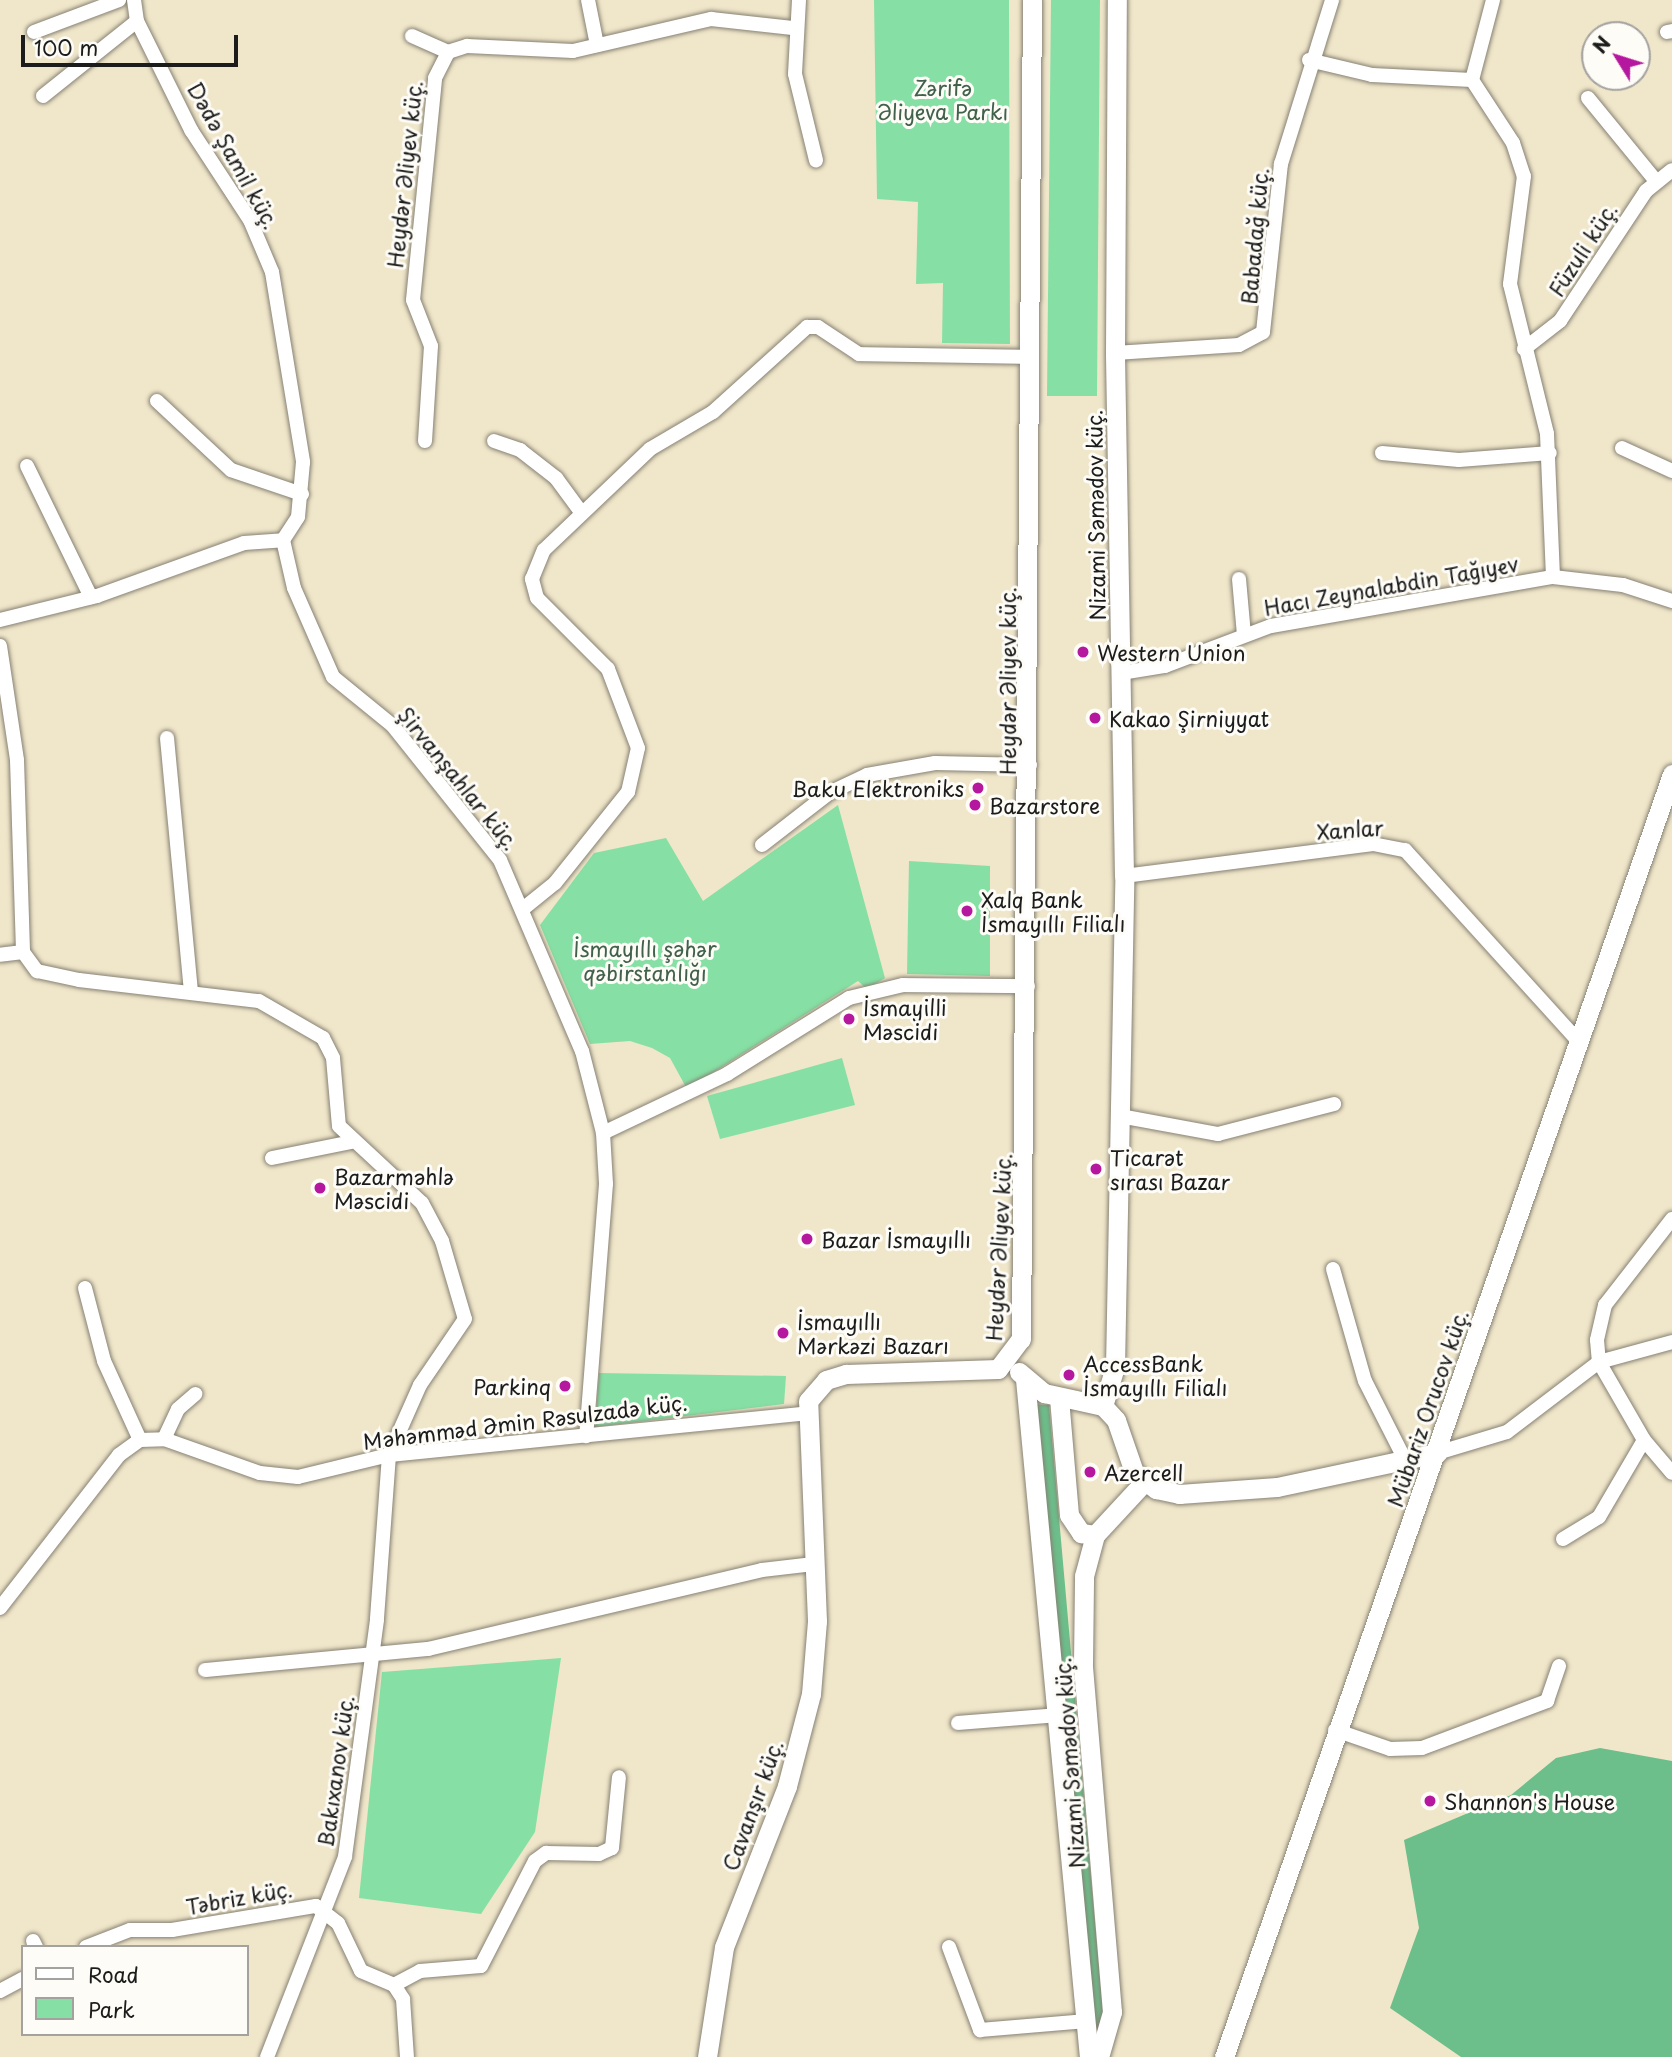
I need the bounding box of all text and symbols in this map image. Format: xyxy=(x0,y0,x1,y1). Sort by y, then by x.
scale bar xyxy=(24,21,242,65)
north arrow xyxy=(1581,21,1651,91)
text: N xyxy=(1585,30,1617,59)
text: 100 m xyxy=(34,31,98,63)
park label: Zərifə Əliyeva Parkı xyxy=(877,74,1009,124)
street label: Dədə Şamil küç. xyxy=(183,77,285,233)
street label: Heydər Əliyev küç. xyxy=(382,79,426,269)
street label: Babadağ küç. xyxy=(1235,166,1273,306)
street label: Füzuli küç. xyxy=(1543,198,1621,300)
street label: Nizami Səmədov küç. xyxy=(1081,407,1109,623)
street label: Hacı Zeynalabdin Tağıyev xyxy=(1262,550,1520,620)
street label: Heydər Əliyev küç. xyxy=(994,587,1020,775)
place label: Western Union xyxy=(1097,639,1247,665)
marker: Western Union xyxy=(1075,644,1091,660)
street label: Şirvanşahlar küç. xyxy=(393,701,525,855)
place label: Kakao Şirniyyat xyxy=(1109,705,1272,731)
marker: Kakao Şirniyyat xyxy=(1087,710,1103,726)
place label: Baku Elektroniks xyxy=(792,775,964,801)
marker: Baku Elektroniks xyxy=(970,780,986,796)
place label: Bazarstore xyxy=(989,792,1100,818)
marker: Bazarstore xyxy=(967,797,983,813)
street label: Xanlar xyxy=(1316,814,1384,844)
place label: Xalq Bank İsmayıllı Filialı xyxy=(981,886,1126,936)
marker: Xalq Bank İsmayıllı Filialı xyxy=(959,903,975,919)
park label: İsmayıllı şəhər qəbirstanlığı xyxy=(573,935,717,985)
place label: İsmayilli Məscidi xyxy=(863,994,947,1044)
marker: İsmayilli Məscidi xyxy=(841,1011,857,1027)
place label: Ticarət sırası Bazar xyxy=(1110,1144,1230,1194)
street label: Heydər Əliyev küç. xyxy=(981,1153,1015,1341)
marker: Ticarət sırası Bazar xyxy=(1088,1161,1104,1177)
place label: Bazarməhlə Məscidi xyxy=(334,1163,454,1213)
marker: Bazarməhlə Məscidi xyxy=(312,1180,328,1196)
place label: Bazar İsmayıllı xyxy=(821,1226,972,1252)
marker: Bazar İsmayıllı xyxy=(799,1231,815,1247)
street label: Mübariz Orucov küç. xyxy=(1381,1305,1473,1511)
place label: İsmayıllı Mərkəzi Bazarı xyxy=(797,1308,950,1358)
marker: İsmayıllı Mərkəzi Bazarı xyxy=(775,1325,791,1341)
place label: AccessBank İsmayıllı Filialı xyxy=(1083,1350,1228,1400)
marker: AccessBank İsmayıllı Filialı xyxy=(1061,1367,1077,1383)
place label: Parkinq xyxy=(473,1373,551,1399)
marker: Parkinq xyxy=(557,1378,573,1394)
street label: Məhəmməd Əmin Rəsulzadə küç. xyxy=(362,1389,688,1453)
place label: Azercell xyxy=(1104,1459,1183,1485)
marker: Azercell xyxy=(1082,1464,1098,1480)
street label: Nizami Səmədov küç. xyxy=(1049,1655,1089,1871)
street label: Bakıxanov küç. xyxy=(312,1693,358,1849)
street label: Cavanşır küç. xyxy=(717,1736,787,1874)
place label: Shannon's House xyxy=(1444,1788,1615,1814)
marker: Shannon's House xyxy=(1422,1793,1438,1809)
street label: Təbriz küç. xyxy=(184,1875,294,1919)
legend xyxy=(21,1945,248,2036)
text: Road xyxy=(88,1958,139,1990)
text: Park xyxy=(88,1993,135,2025)

